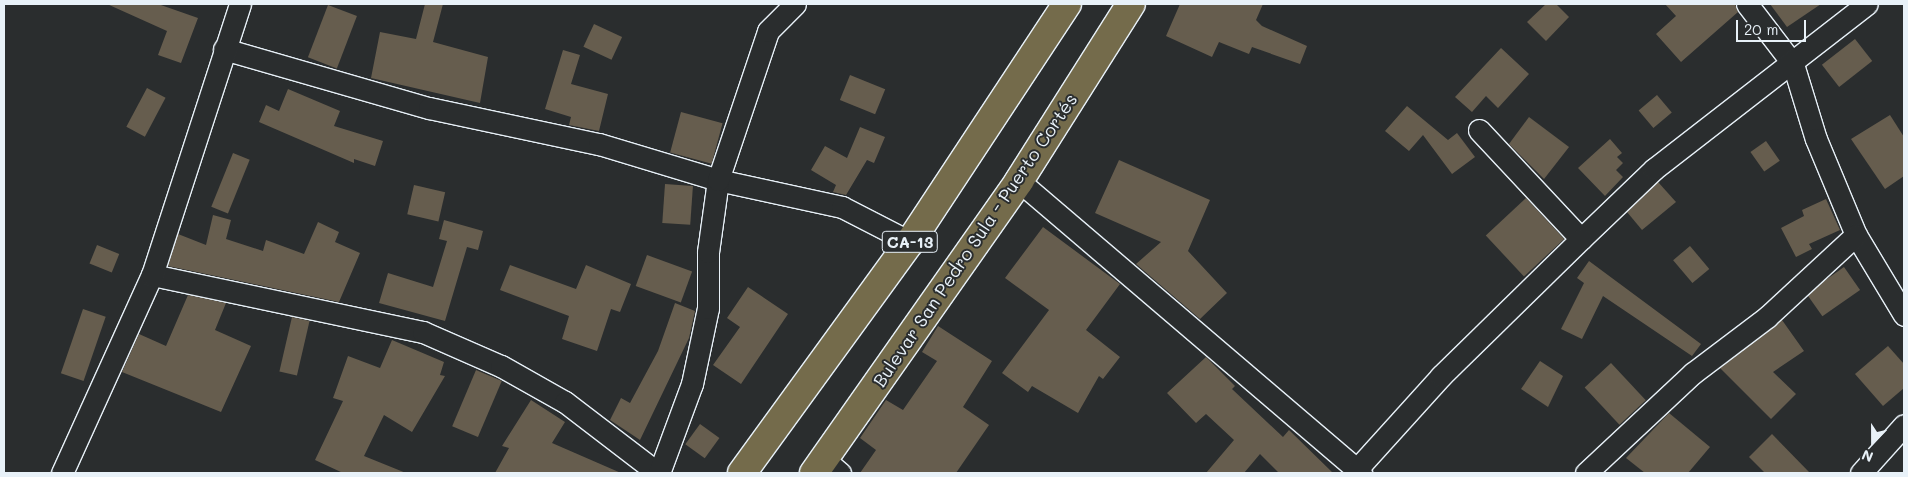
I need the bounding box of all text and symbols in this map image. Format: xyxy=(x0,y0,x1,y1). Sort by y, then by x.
scale bar xyxy=(1738,10,1808,42)
text: 20 m xyxy=(1744,19,1778,39)
street label: Bulevar San Pedro Sula - Puerto Cortés xyxy=(868,89,1082,391)
road number: CA-13 xyxy=(881,228,939,256)
north arrow xyxy=(1848,417,1898,467)
text: N xyxy=(1859,446,1876,467)

